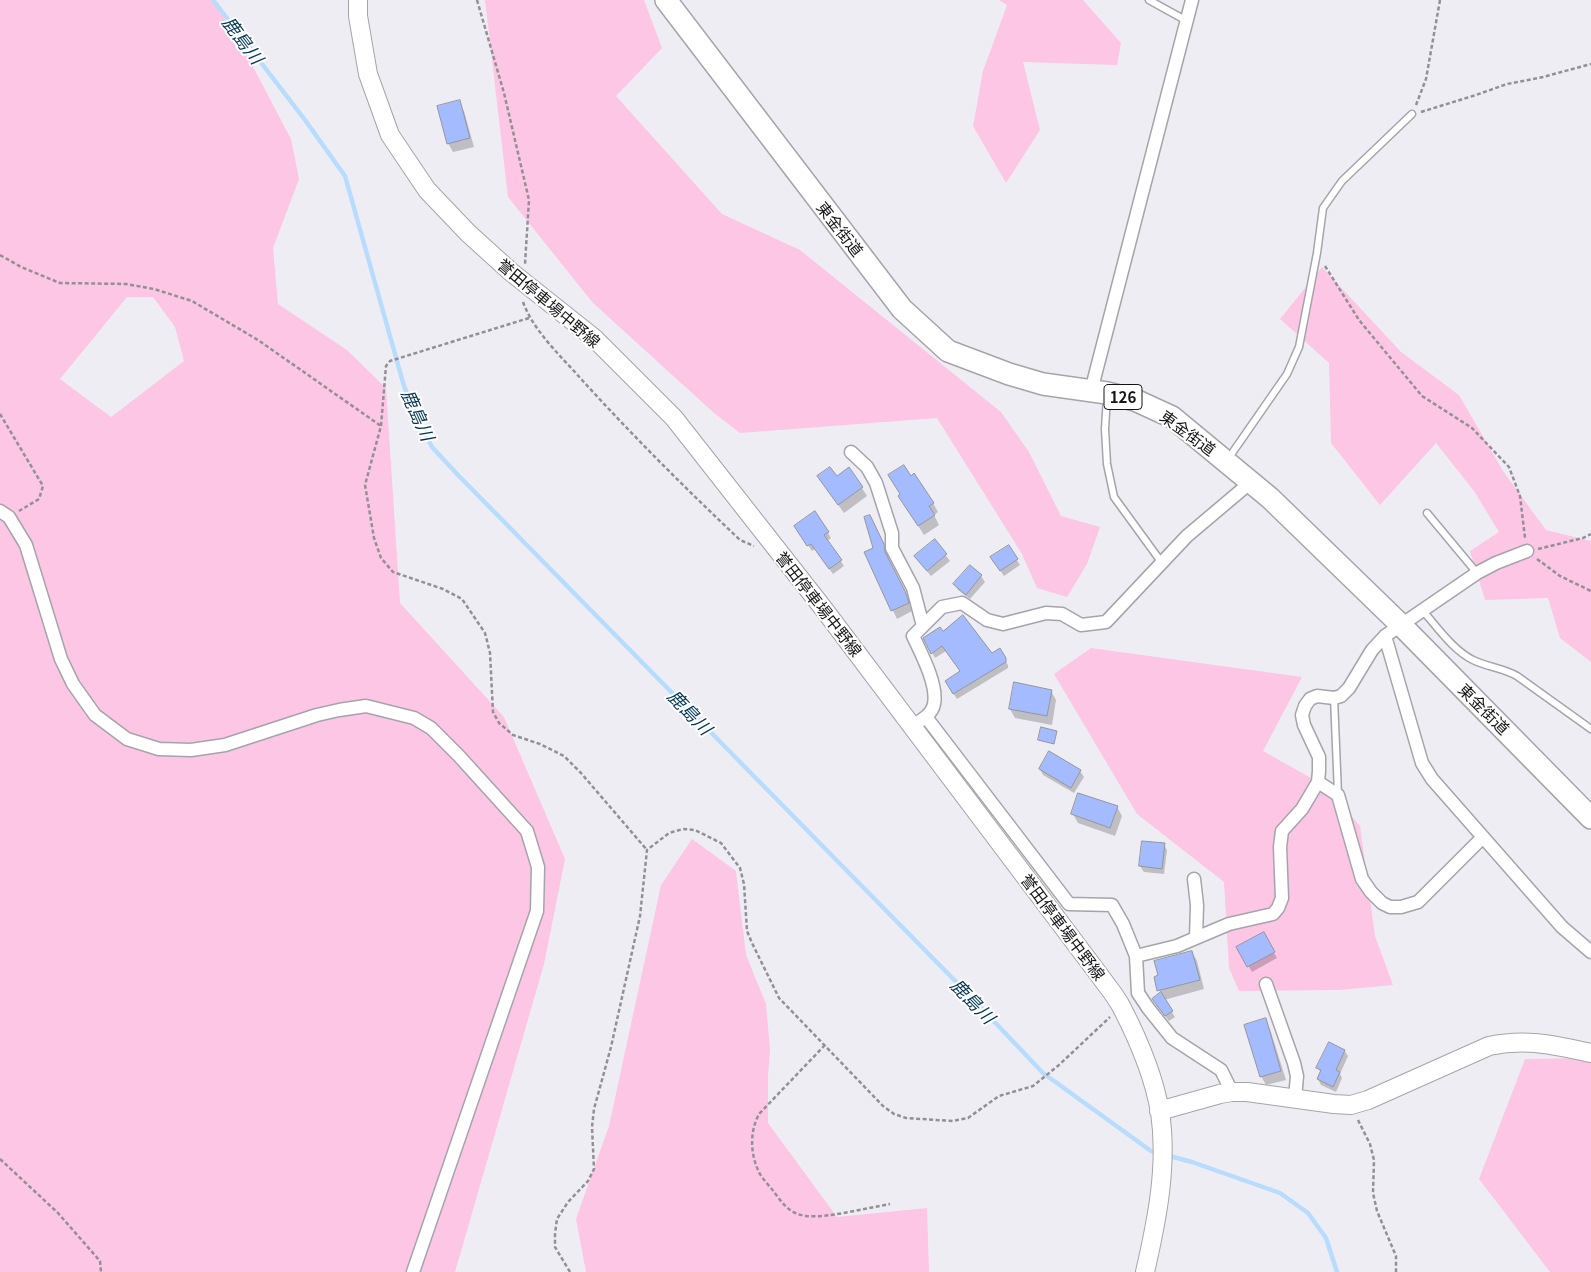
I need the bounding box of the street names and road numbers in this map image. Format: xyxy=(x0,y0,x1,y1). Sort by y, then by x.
street label: 東金街道 xyxy=(813,198,867,260)
street label: 誉田停車場中野線 xyxy=(494,255,604,351)
road number: 126 xyxy=(1104,384,1142,410)
street label: 東金街道 xyxy=(1156,406,1220,460)
street label: 誉田停車場中野線 xyxy=(772,548,866,660)
street label: 東金街道 xyxy=(1455,680,1513,738)
street label: 誉田停車場中野線 xyxy=(1017,870,1109,984)

